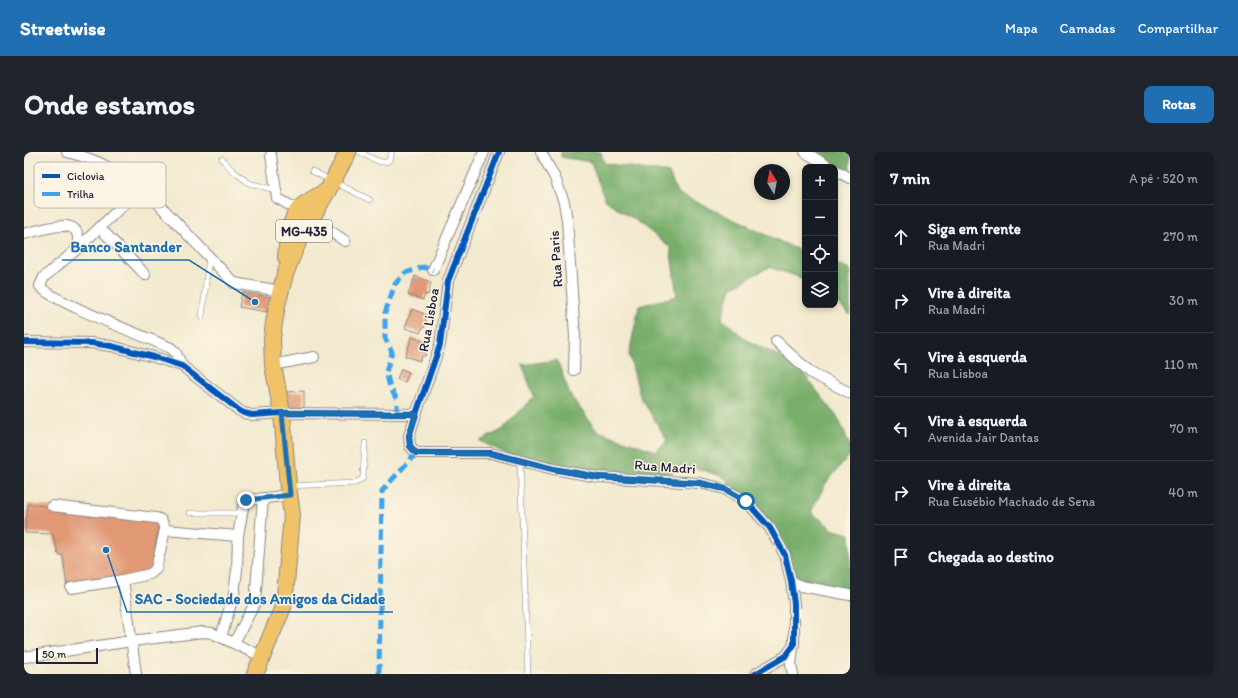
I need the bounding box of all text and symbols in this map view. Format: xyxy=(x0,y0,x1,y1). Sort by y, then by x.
text: Streetwise xyxy=(20,17,106,40)
text: Mapa xyxy=(1005,20,1038,37)
text: Camadas xyxy=(1060,20,1116,37)
text: Compartilhar xyxy=(1138,20,1218,37)
button: Rotas xyxy=(1144,86,1214,123)
text: Onde estamos xyxy=(24,87,195,121)
legend xyxy=(34,162,166,208)
north arrow xyxy=(754,164,790,200)
map controls xyxy=(802,164,838,308)
button: + xyxy=(802,164,838,200)
text: 7 min xyxy=(890,168,930,188)
text: Ciclovia xyxy=(67,170,105,183)
text: A pé · 520 m xyxy=(1129,171,1198,186)
text: Trilha xyxy=(67,188,95,201)
button: − xyxy=(802,200,838,236)
road number: MG-435 xyxy=(276,220,332,242)
text: Siga em frente xyxy=(928,220,1021,238)
icon: ahead xyxy=(890,226,912,248)
text: 270 m xyxy=(1163,229,1198,244)
street label: Rua Paris xyxy=(546,230,566,288)
callout: Banco Santander xyxy=(62,233,189,260)
button: locate xyxy=(802,236,838,272)
text: Banco Santander xyxy=(70,238,183,256)
text: Rua Madri xyxy=(928,238,985,253)
button: layers xyxy=(802,272,838,308)
text: Vire à direita xyxy=(928,284,1011,302)
street label: Rua Lisboa xyxy=(415,287,443,353)
icon: right xyxy=(890,290,912,312)
text: 30 m xyxy=(1169,293,1198,308)
text: Rua Madri xyxy=(928,302,985,317)
text: Vire à esquerda xyxy=(928,348,1027,366)
icon: left xyxy=(890,354,912,376)
text: 110 m xyxy=(1164,357,1198,372)
text: Rua Lisboa xyxy=(928,366,988,381)
text: Vire à esquerda xyxy=(928,412,1027,430)
icon: left xyxy=(890,418,912,440)
text: 70 m xyxy=(1170,421,1198,436)
text: Avenida Jair Dantas xyxy=(928,430,1039,445)
street label: Rua Madri xyxy=(634,456,696,478)
text: Vire à direita xyxy=(928,476,1011,494)
icon: right xyxy=(890,482,912,504)
text: 40 m xyxy=(1168,485,1198,500)
route end xyxy=(237,491,255,509)
route start xyxy=(737,492,755,510)
text: Rua Eusébio Machado de Sena xyxy=(928,494,1095,509)
icon: arrive xyxy=(890,546,912,568)
text: Chegada ao destino xyxy=(928,548,1054,566)
callout: SAC - Sociedade dos Amigos da Cidade xyxy=(127,585,393,612)
text: SAC - Sociedade dos Amigos da Cidade xyxy=(135,590,385,609)
scale bar xyxy=(36,646,98,665)
text: 50 m xyxy=(42,648,66,661)

